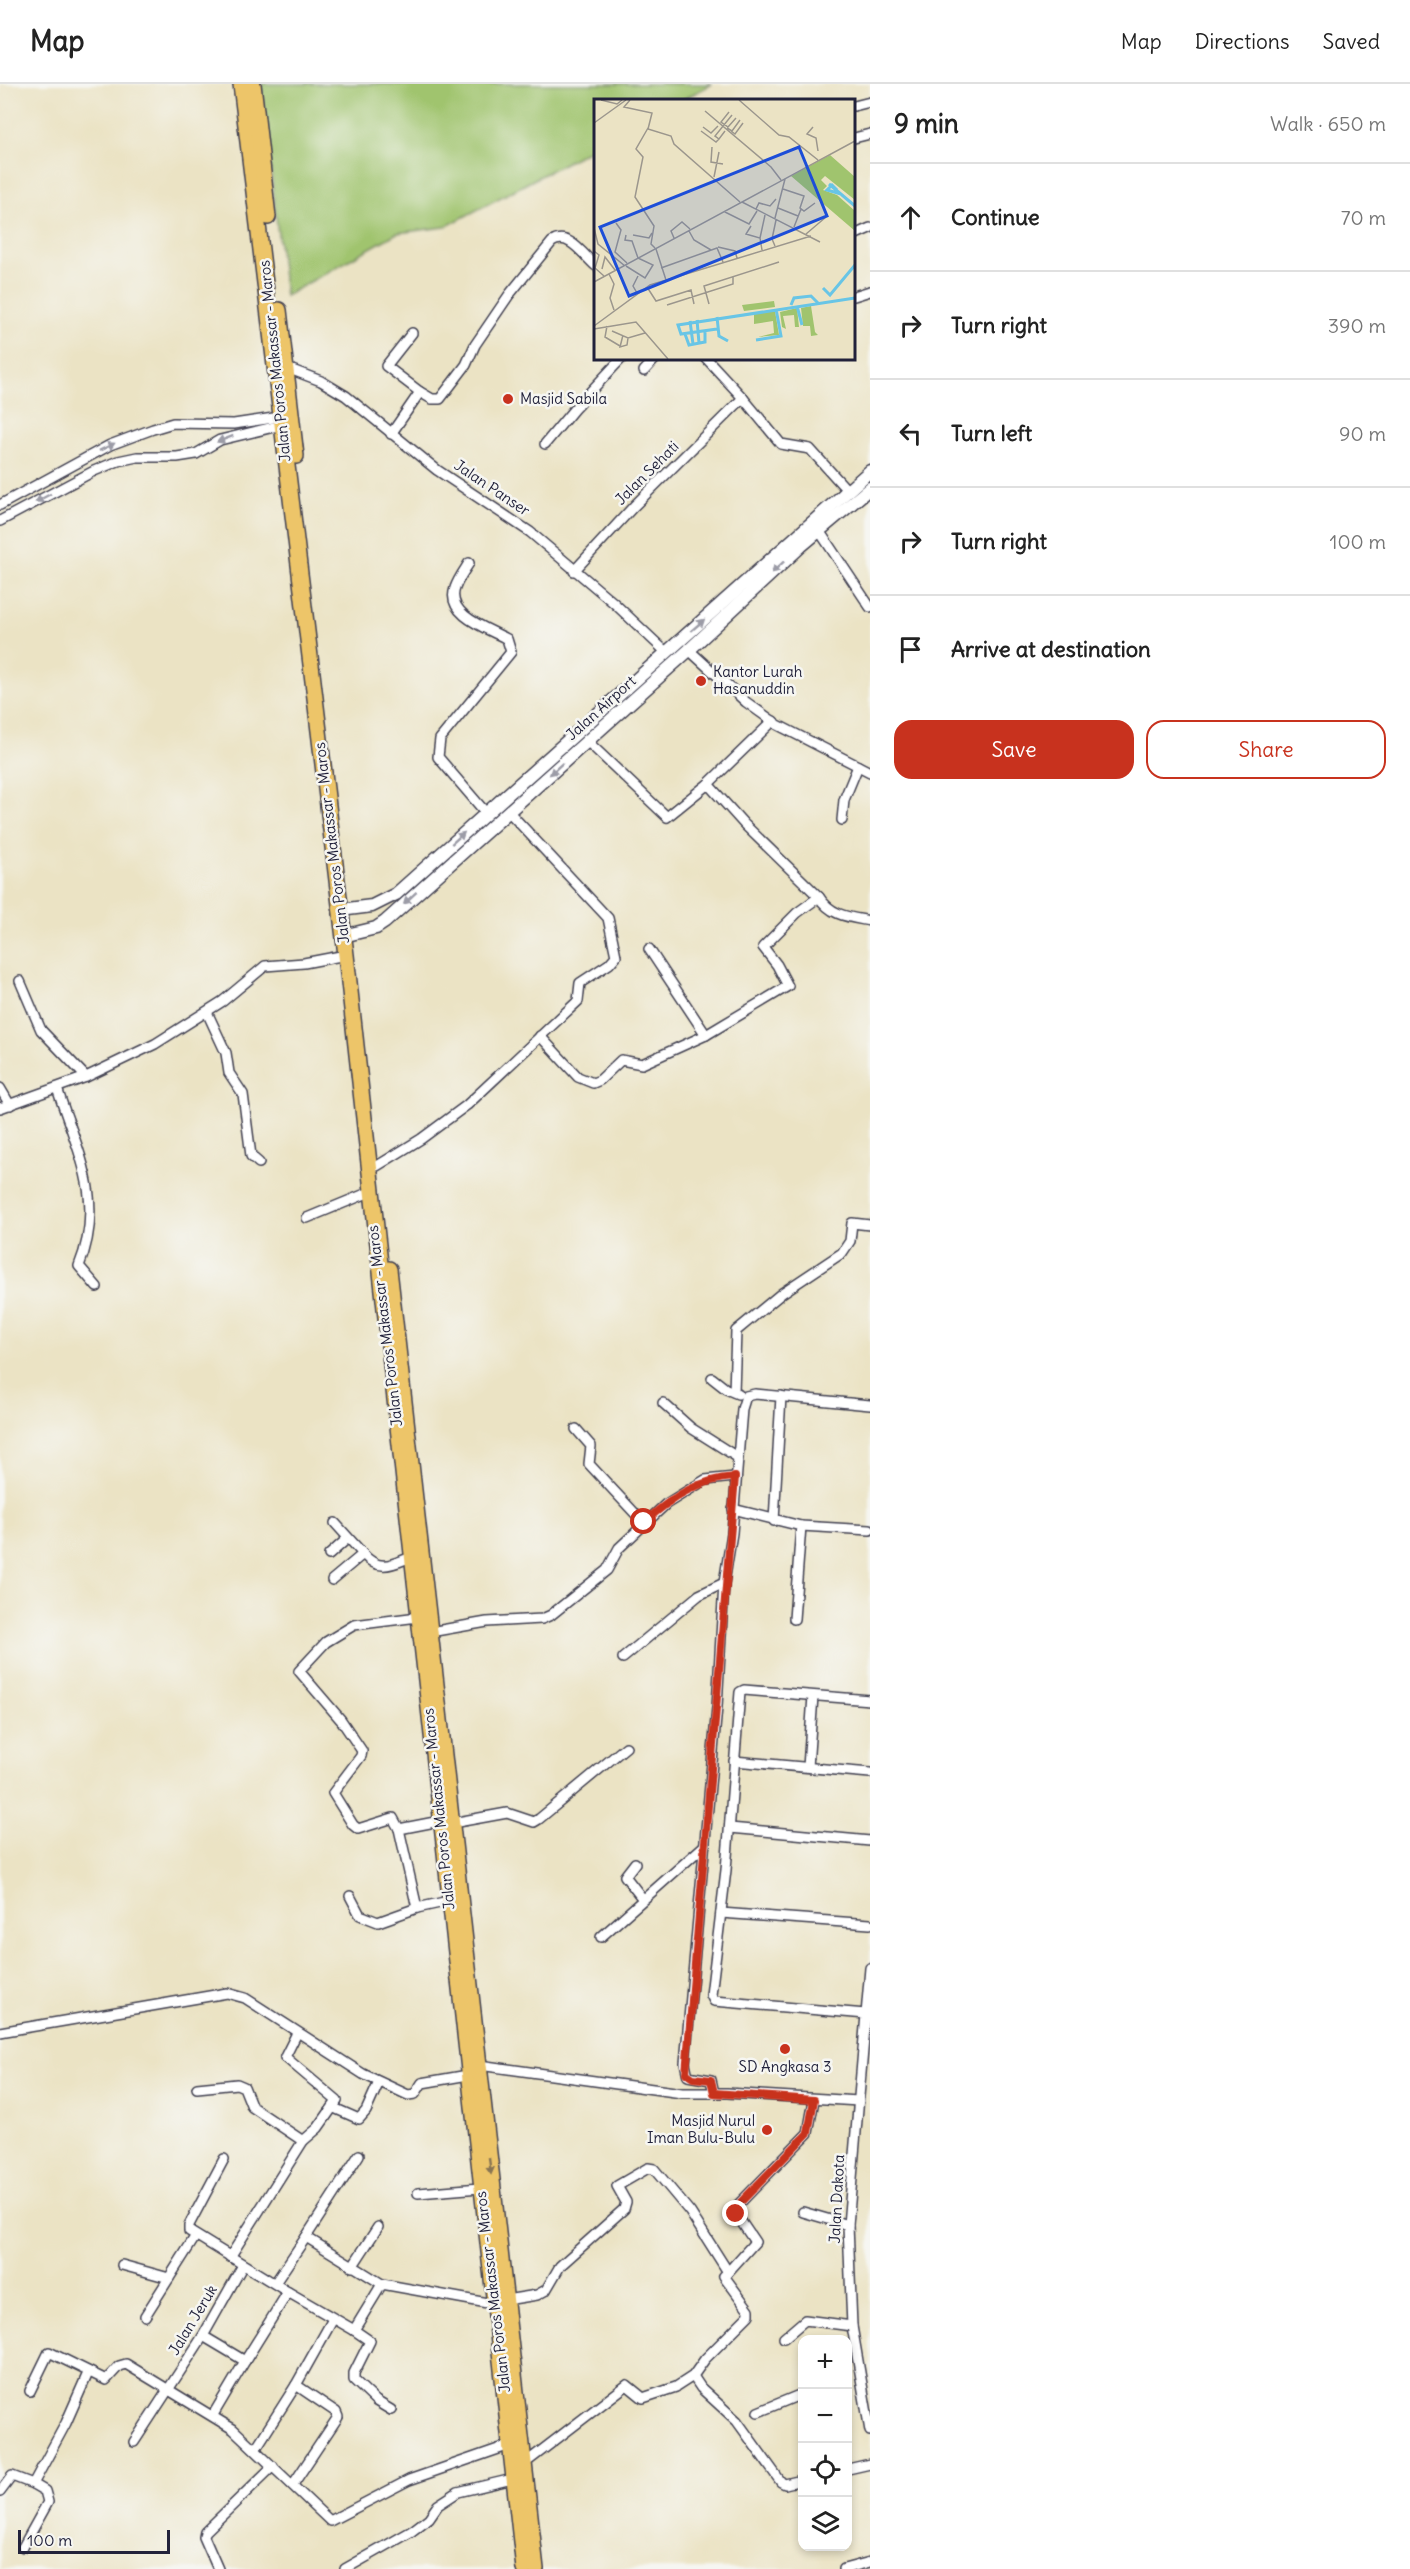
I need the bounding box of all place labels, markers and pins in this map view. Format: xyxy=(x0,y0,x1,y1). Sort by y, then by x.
place label: Masjid Sabila xyxy=(520,389,607,408)
marker: Masjid Sabila xyxy=(501,392,515,406)
place label: Kantor Lurah Hasanuddin xyxy=(713,662,803,698)
marker: Kantor Lurah Hasanuddin xyxy=(694,674,708,688)
marker: SD Angkasa 3 xyxy=(778,2042,792,2056)
place label: SD Angkasa 3 xyxy=(739,2057,831,2076)
place label: Masjid Nurul Iman Bulu-Bulu xyxy=(647,2111,755,2147)
marker: Masjid Nurul Iman Bulu-Bulu xyxy=(760,2123,774,2137)

